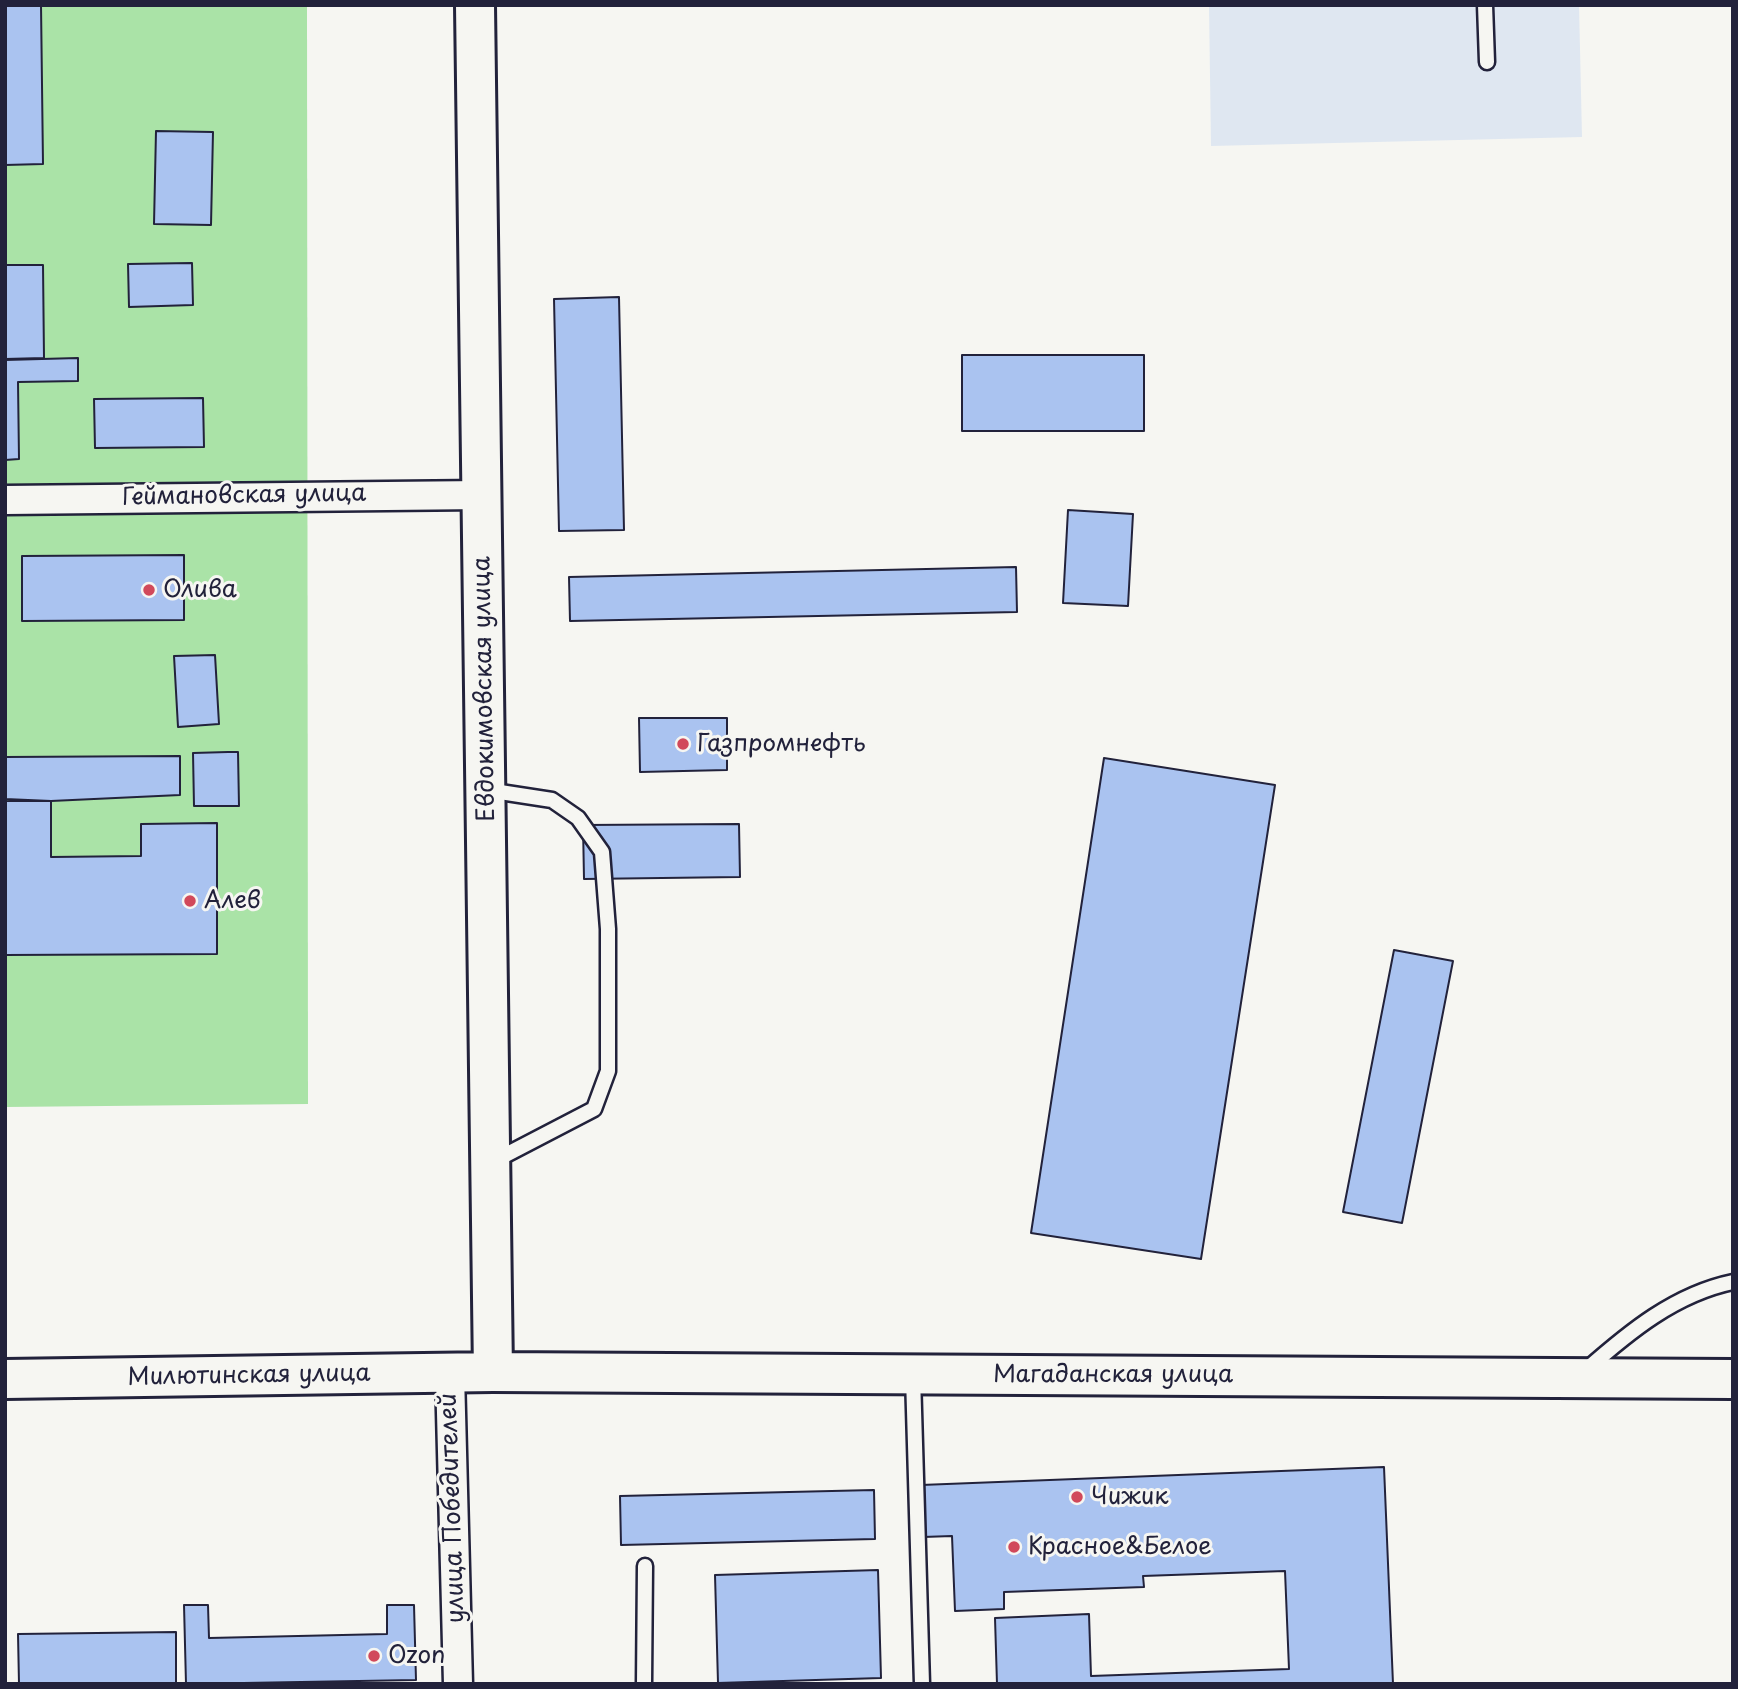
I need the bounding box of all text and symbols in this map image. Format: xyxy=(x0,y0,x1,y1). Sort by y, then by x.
street label: Геймановская улица xyxy=(122,479,366,513)
street label: Евдокимовская улица xyxy=(468,556,502,822)
place label: Олива xyxy=(163,576,237,604)
marker: Олива xyxy=(141,582,157,598)
place label: Газпромнефть xyxy=(697,730,866,758)
marker: Газпромнефть xyxy=(675,736,691,752)
place label: Алев xyxy=(204,887,261,915)
marker: Алев xyxy=(182,893,198,909)
street label: Милютинская улица xyxy=(127,1359,371,1393)
street label: Магаданская улица xyxy=(993,1361,1233,1389)
street label: улица Победителей xyxy=(435,1392,471,1624)
place label: Чижик xyxy=(1091,1483,1169,1511)
marker: Чижик xyxy=(1069,1489,1085,1505)
place label: Красное&Белое xyxy=(1028,1533,1212,1561)
marker: Красное&Белое xyxy=(1006,1539,1022,1555)
place label: Ozon xyxy=(388,1642,445,1670)
marker: Ozon xyxy=(366,1648,382,1664)

